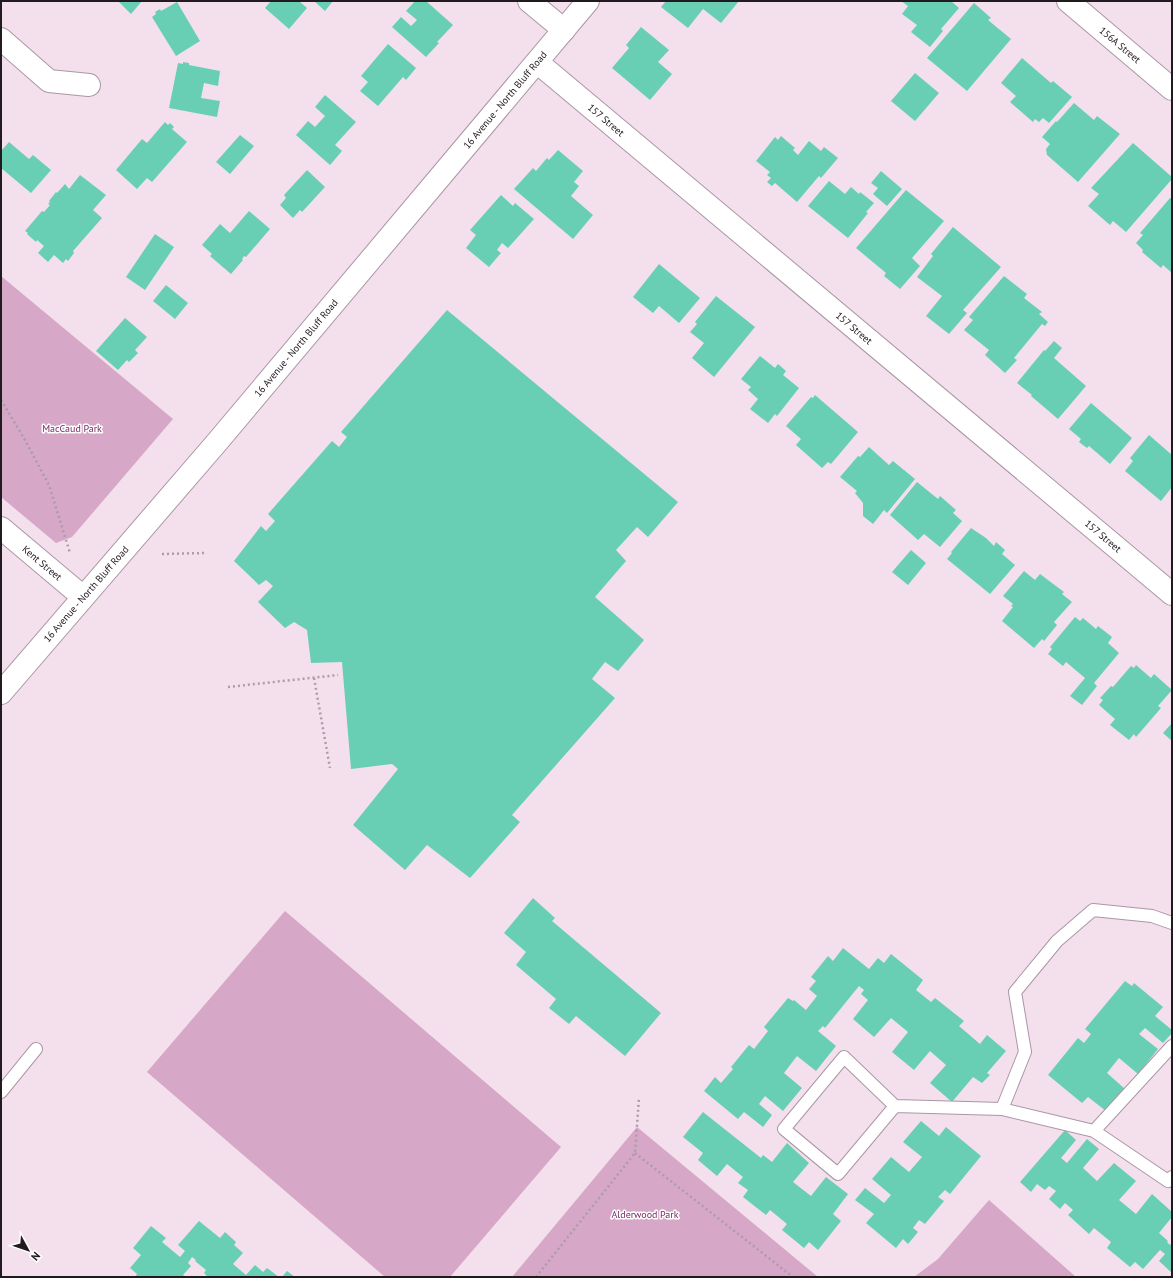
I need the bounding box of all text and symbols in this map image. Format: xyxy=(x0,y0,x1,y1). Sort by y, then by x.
street label: 156A Street xyxy=(1097,24,1144,66)
street label: 16 Avenue - North Bluff Road xyxy=(460,49,550,151)
street label: 157 Street xyxy=(585,101,628,140)
street label: 16 Avenue - North Bluff Road xyxy=(251,297,341,399)
street label: 157 Street xyxy=(833,309,876,348)
park label: MacCaud Park xyxy=(42,422,102,435)
street label: 157 Street xyxy=(1082,517,1125,556)
street label: Kent Street xyxy=(20,543,65,584)
street label: 16 Avenue - North Bluff Road xyxy=(41,543,131,645)
park label: Alderwood Park xyxy=(611,1208,679,1221)
north arrow xyxy=(8,1230,48,1270)
text: N xyxy=(28,1249,43,1264)

